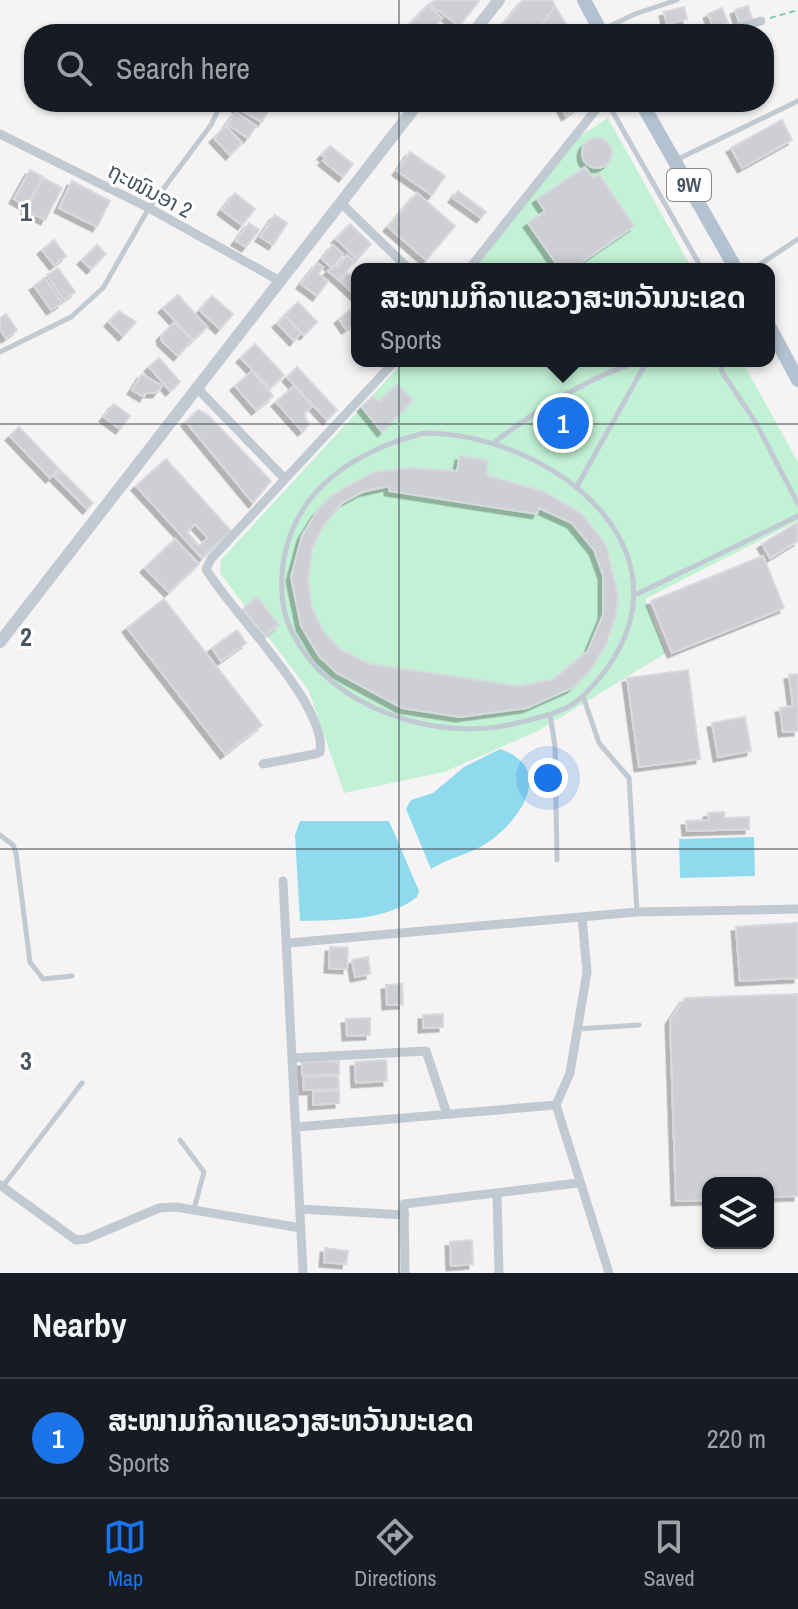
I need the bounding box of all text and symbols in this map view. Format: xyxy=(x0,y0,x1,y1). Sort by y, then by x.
search box xyxy=(24,24,774,112)
icon: search xyxy=(52,46,96,90)
text: Search here xyxy=(116,48,250,88)
street label: ຖະໜົນອາ 2 xyxy=(102,155,198,225)
road number: 9W xyxy=(667,169,711,201)
text: 1 xyxy=(20,194,32,229)
popup xyxy=(351,263,775,367)
text: ສະໜາມກິລາແຂວງສະຫວັນນະເຂດ xyxy=(380,277,746,317)
text: Sports xyxy=(380,322,442,357)
pin: 1 xyxy=(537,393,589,453)
text: 2 xyxy=(20,619,32,654)
your location xyxy=(528,758,568,798)
text: 3 xyxy=(20,1043,32,1078)
map controls xyxy=(702,1177,774,1249)
button: layers xyxy=(702,1177,774,1249)
text: Nearby xyxy=(32,1302,127,1348)
text: ສະໜາມກິລາແຂວງສະຫວັນນະເຂດ xyxy=(108,1400,474,1440)
text: 1 xyxy=(52,1421,64,1456)
text: 220 m xyxy=(707,1421,766,1456)
text: Sports xyxy=(108,1445,170,1480)
tab: Map xyxy=(103,1515,147,1593)
tab: Directions xyxy=(354,1515,437,1593)
tab: Saved xyxy=(643,1515,695,1593)

